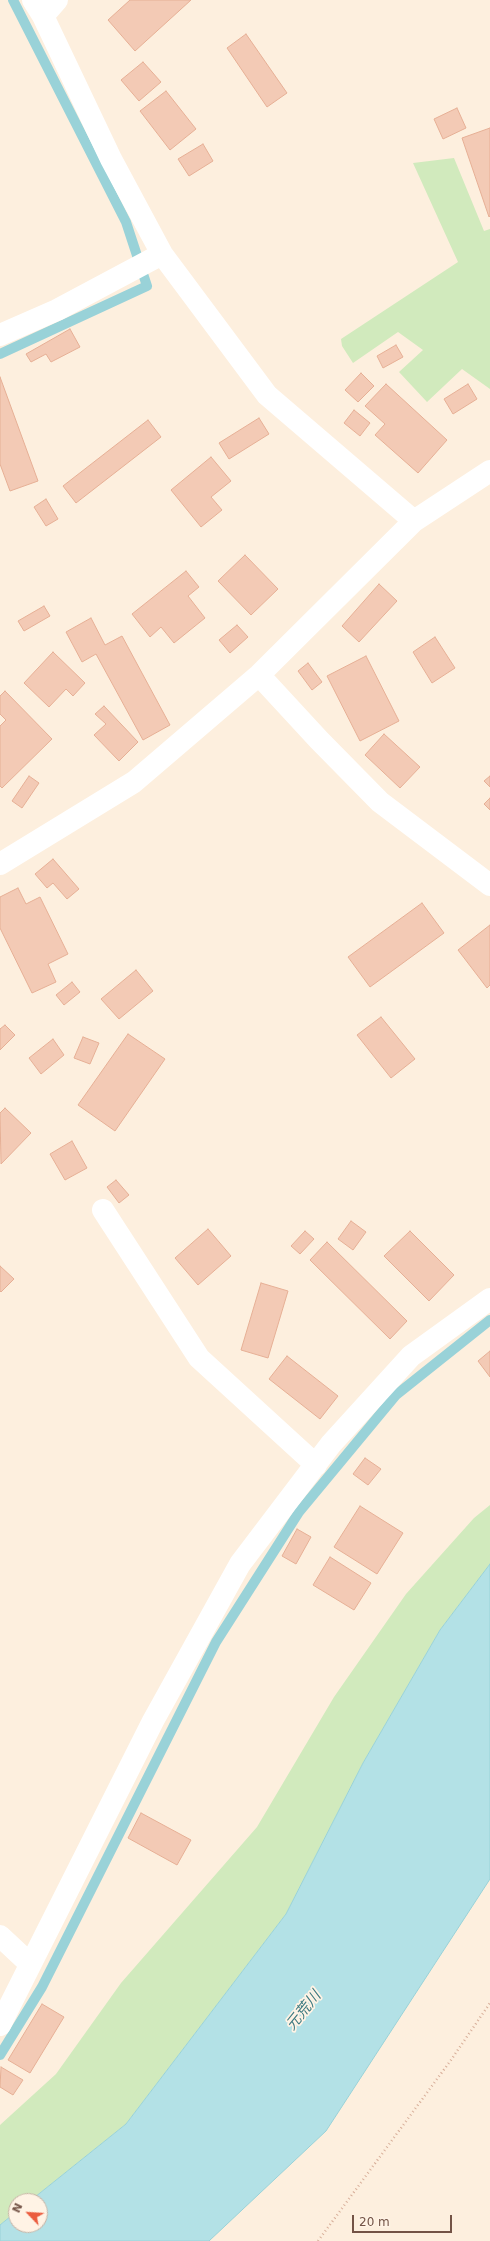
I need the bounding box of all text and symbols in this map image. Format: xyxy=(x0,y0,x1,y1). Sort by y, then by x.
water label: 元荒川 xyxy=(283,1988,325,2034)
north arrow xyxy=(8,2193,48,2233)
text: N xyxy=(10,2201,25,2215)
scale bar xyxy=(354,2207,454,2233)
text: 20 m xyxy=(359,2215,390,2229)

